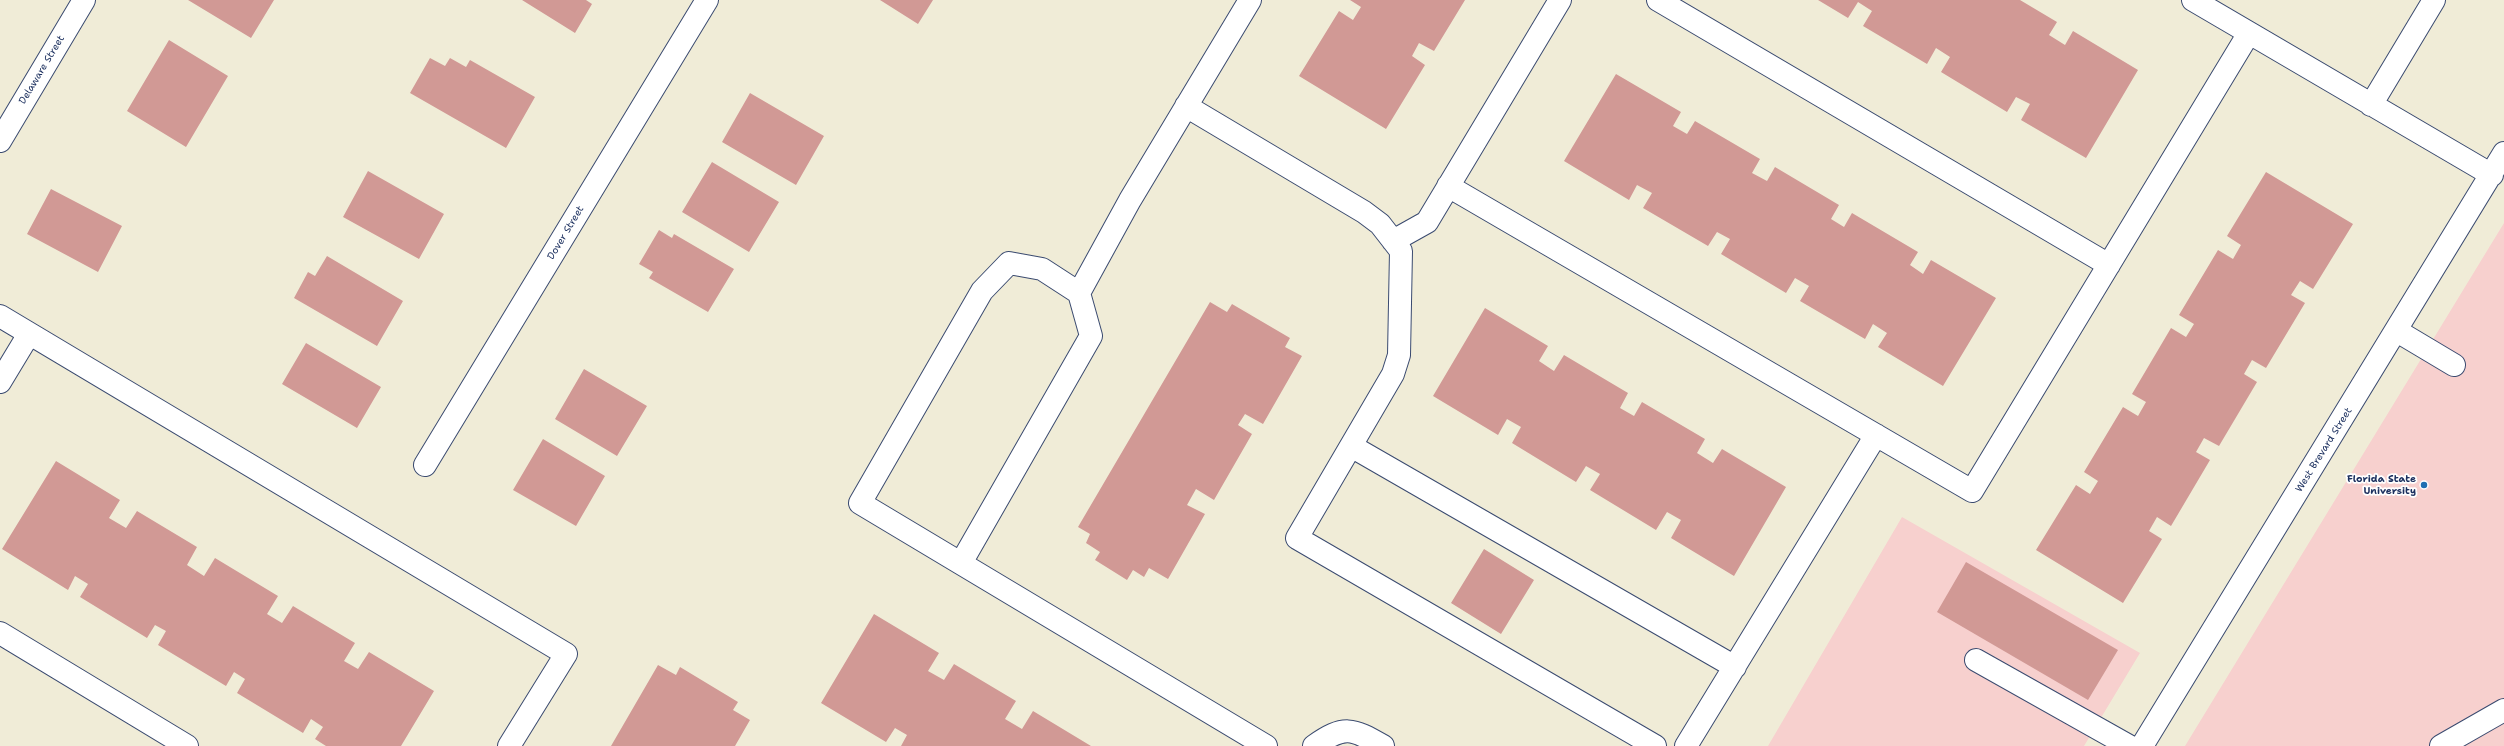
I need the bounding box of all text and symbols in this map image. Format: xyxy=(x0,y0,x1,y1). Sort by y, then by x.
street label: Delaware Street xyxy=(17,33,67,107)
street label: Dover Street xyxy=(545,204,587,262)
street label: West Brevard Street xyxy=(2293,405,2355,495)
place label: Florida State University xyxy=(2347,473,2416,496)
marker: Florida State University xyxy=(2419,480,2429,490)

